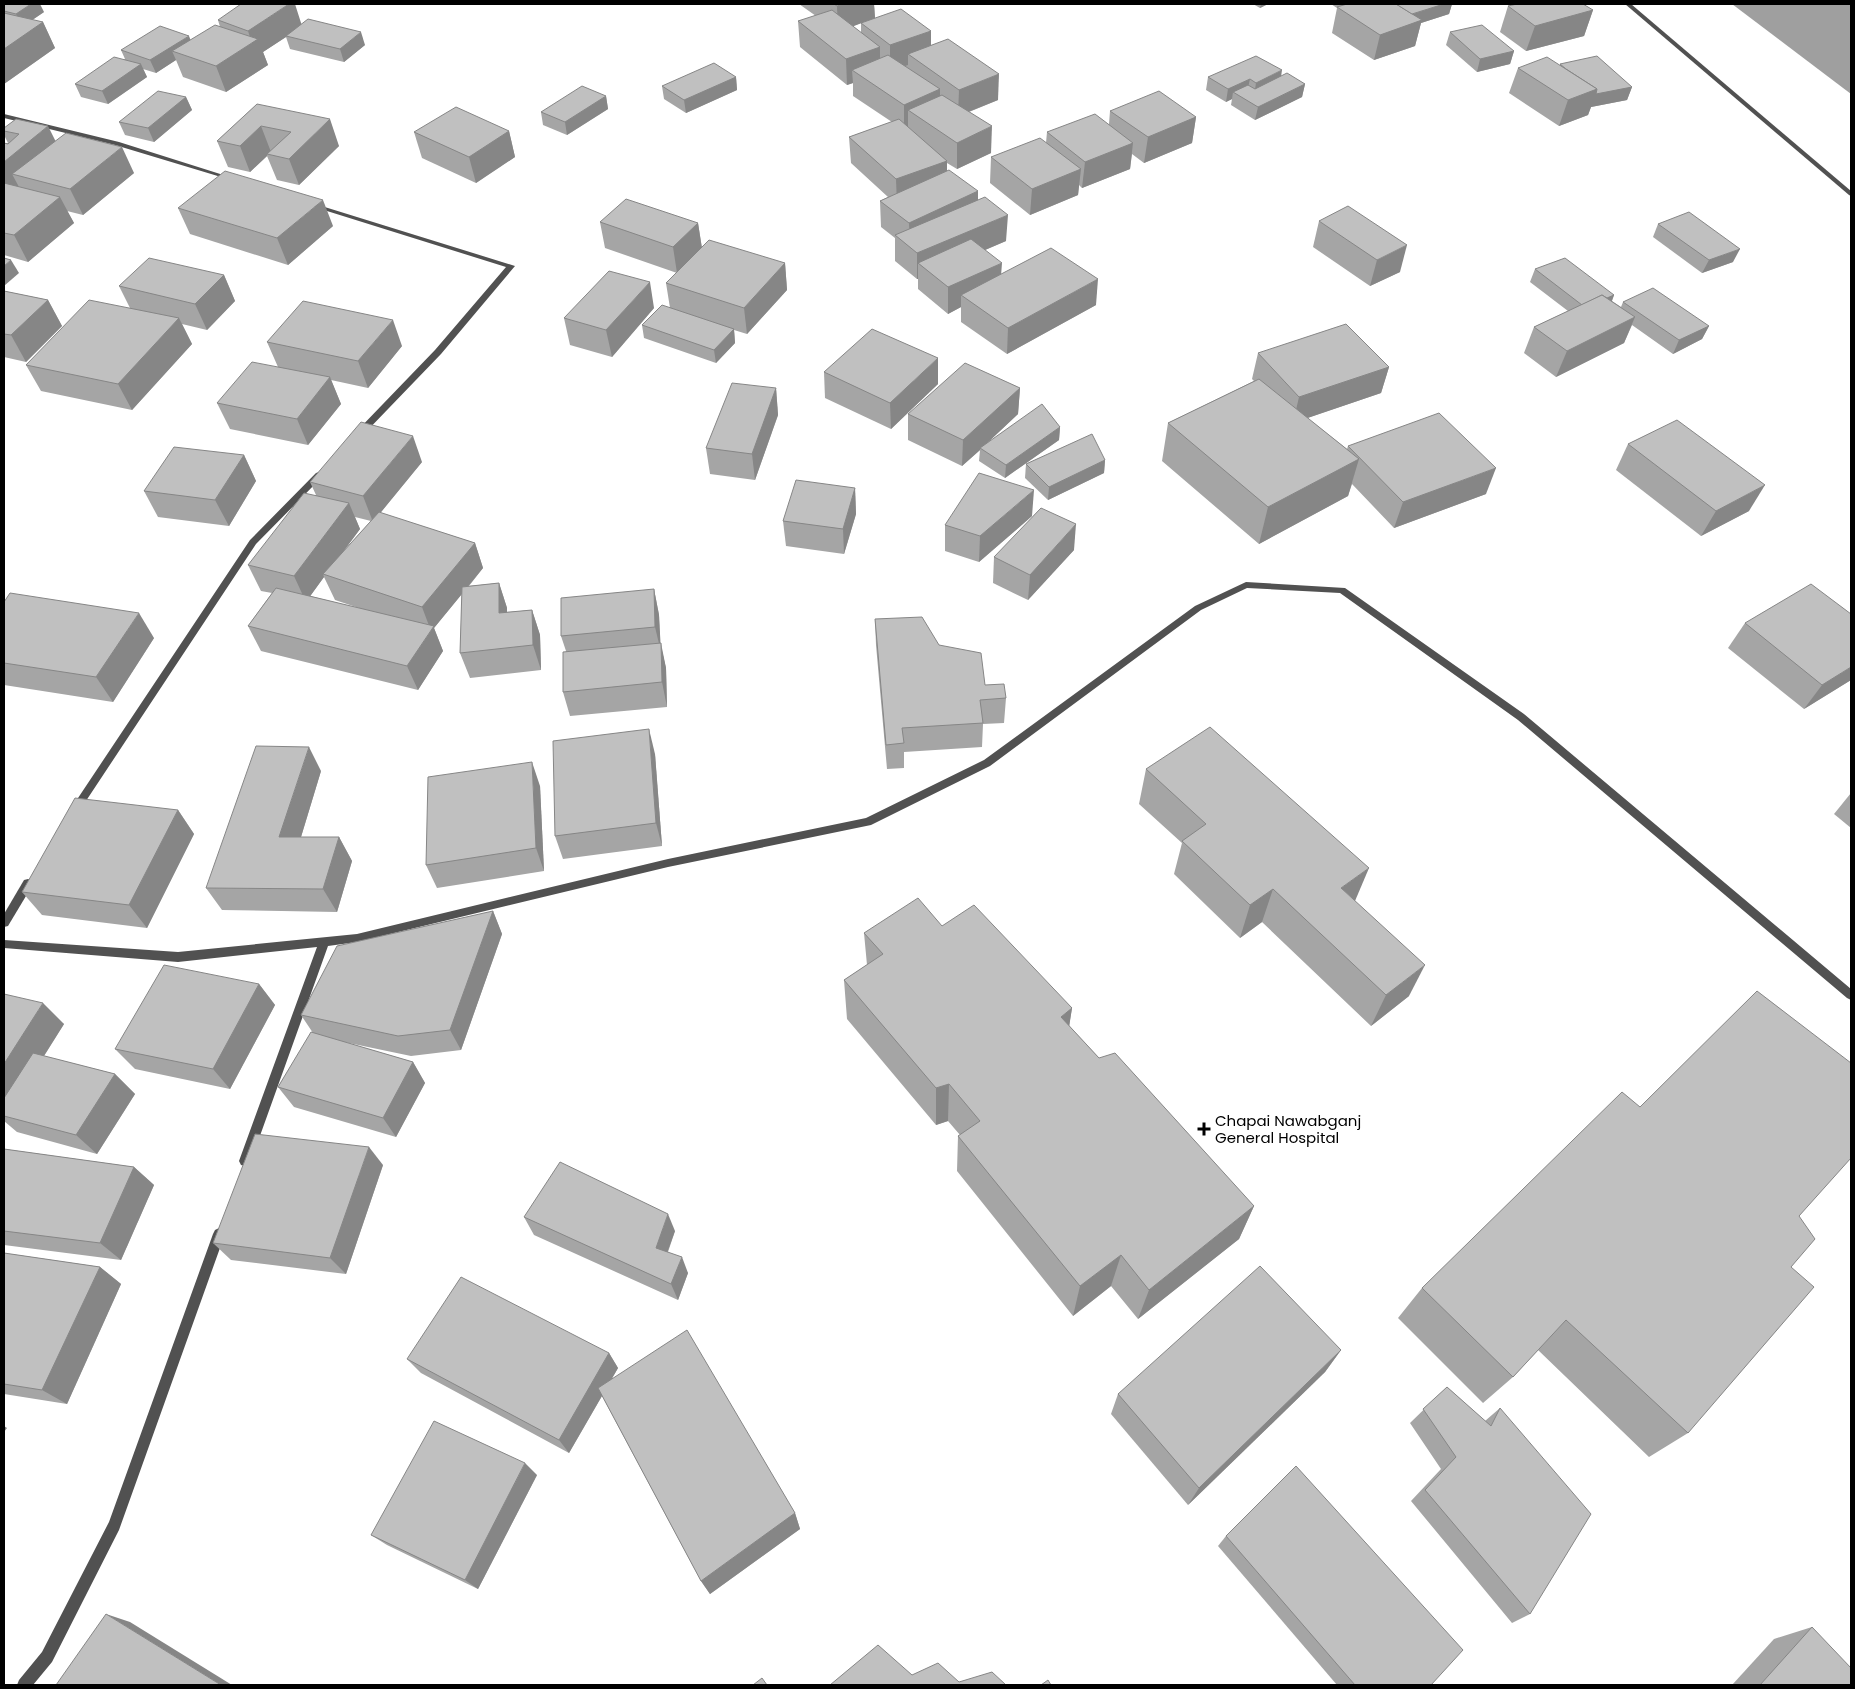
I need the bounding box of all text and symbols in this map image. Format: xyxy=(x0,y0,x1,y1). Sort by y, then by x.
place label: Chapai Nawabganj General Hospital xyxy=(1215,1110,1361,1148)
marker: Chapai Nawabganj General Hospital xyxy=(1197,1122,1211,1136)

